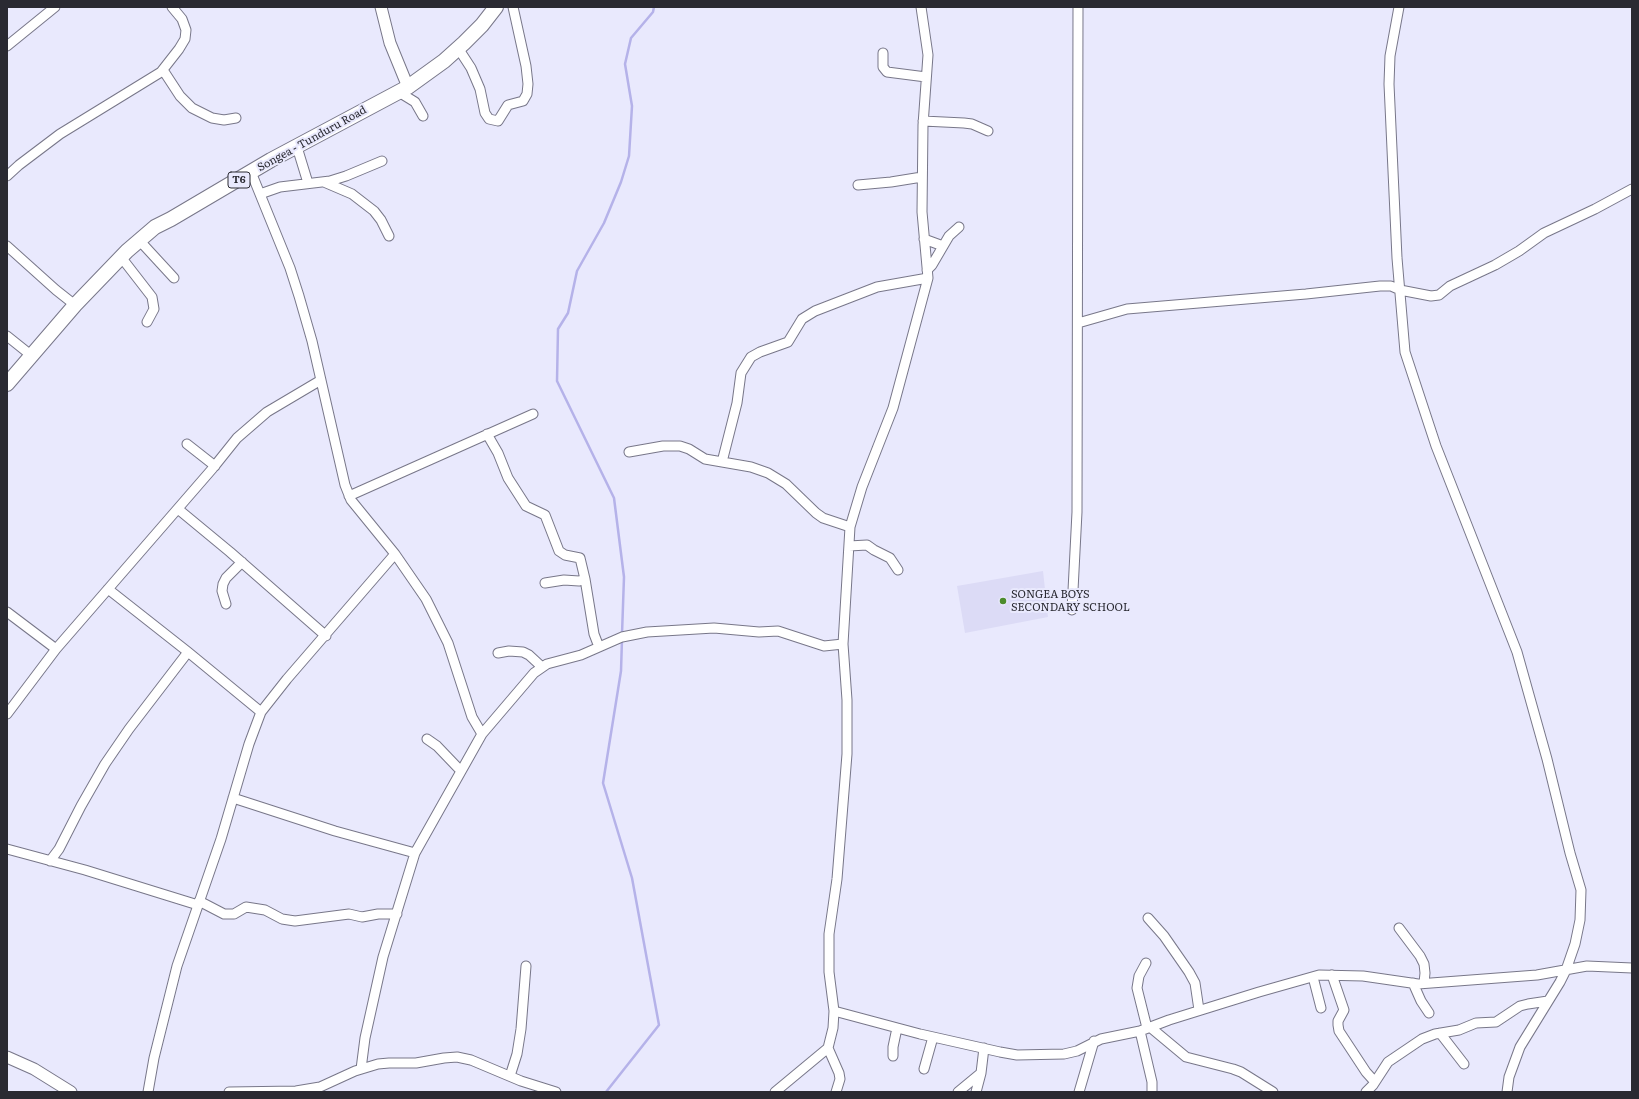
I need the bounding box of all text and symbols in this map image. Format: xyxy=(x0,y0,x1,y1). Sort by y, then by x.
street label: Songea - Tunduru Road xyxy=(255,103,369,175)
road number: T6 xyxy=(228,172,250,188)
place label: SONGEA BOYS SECONDARY SCHOOL xyxy=(1011,588,1130,614)
marker: SONGEA BOYS SECONDARY SCHOOL xyxy=(998,596,1008,606)

